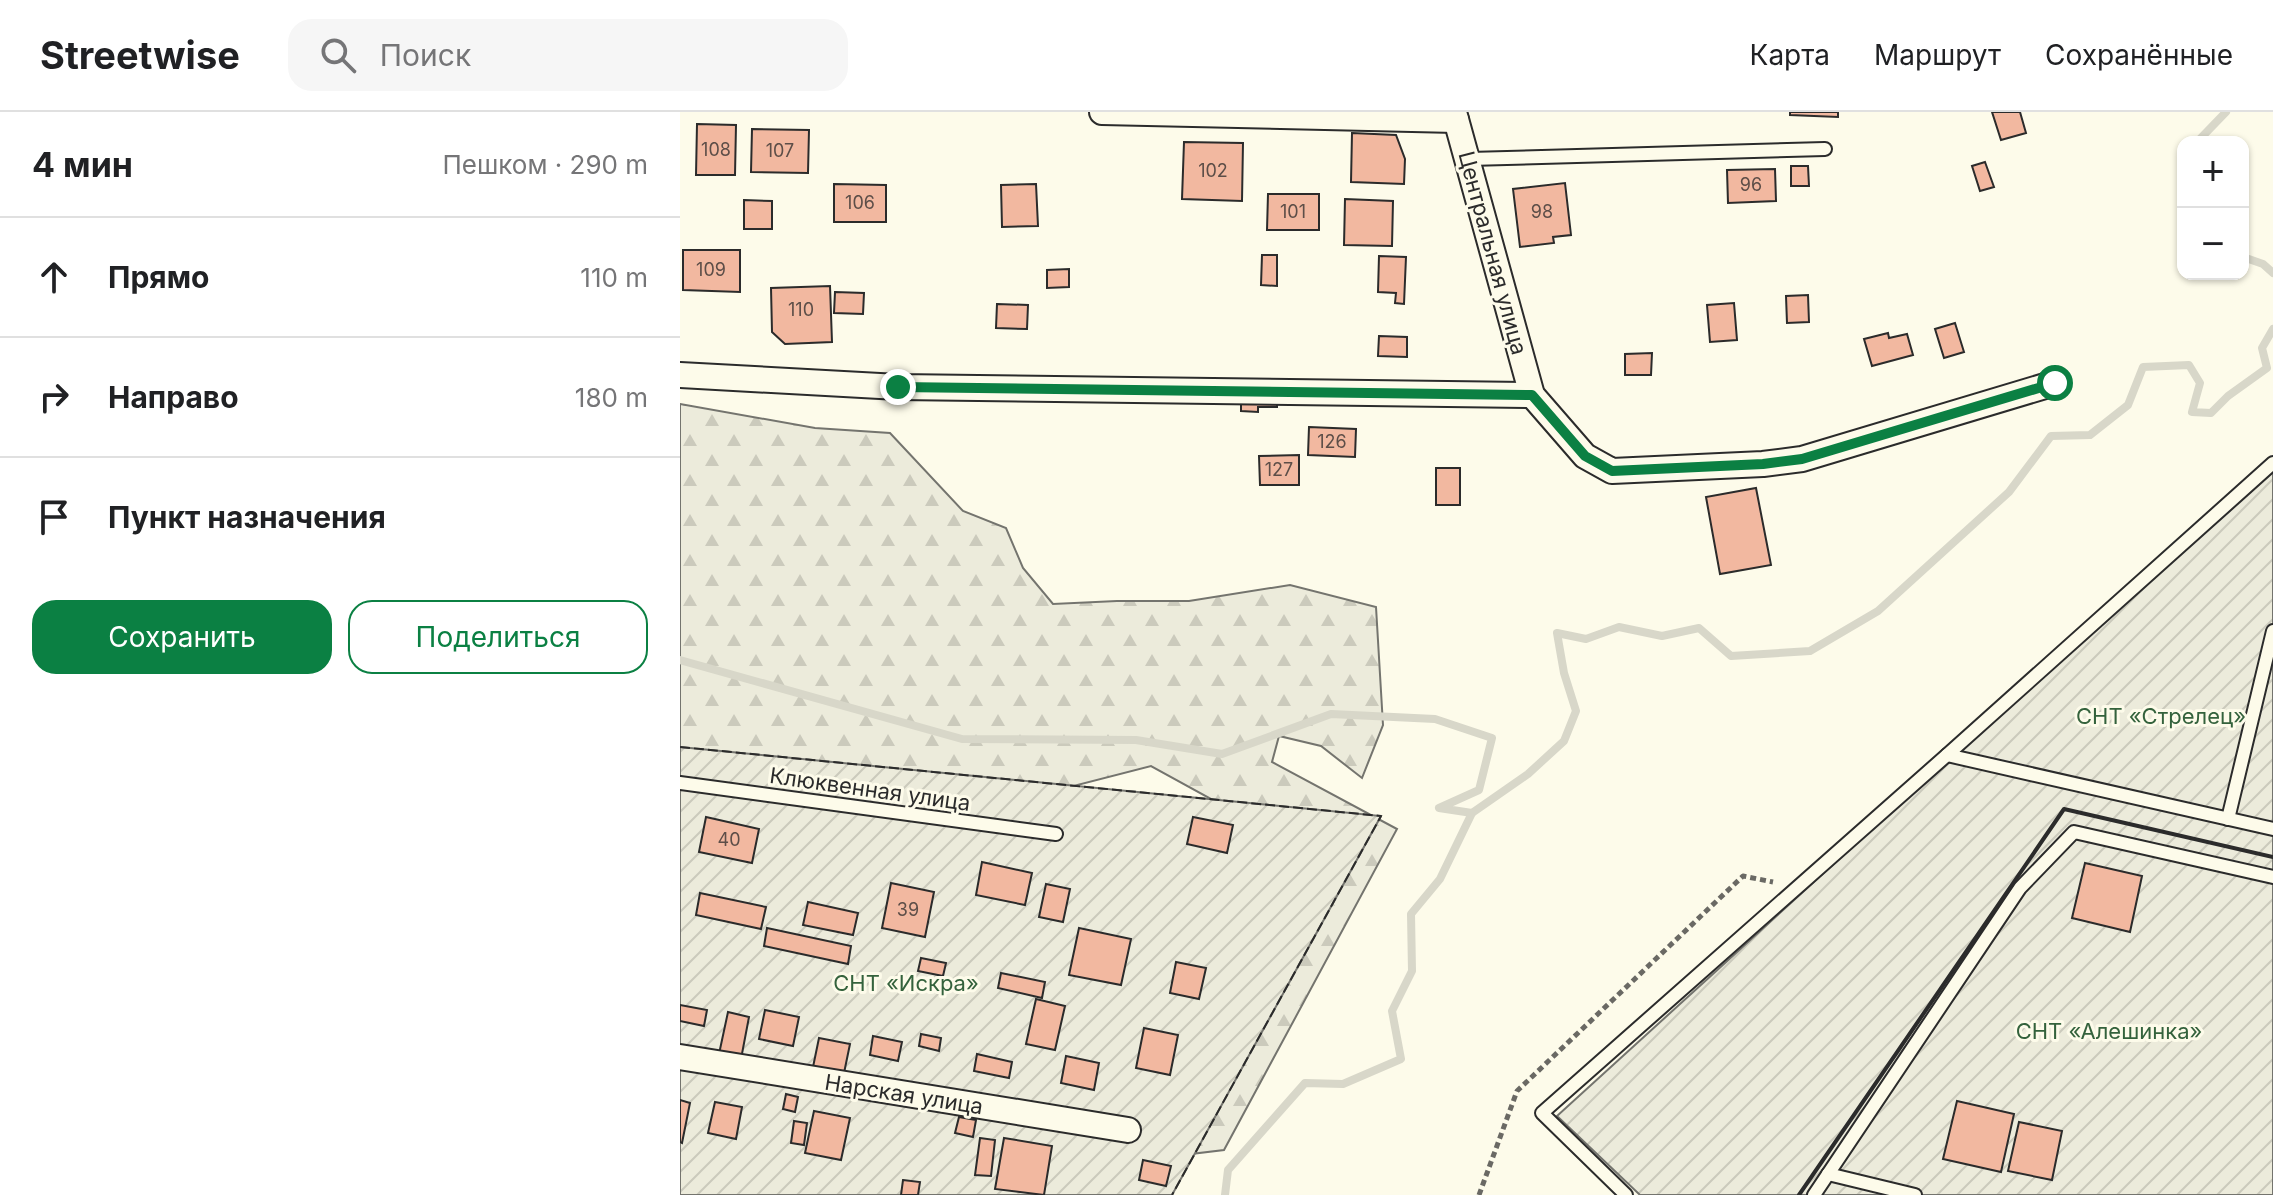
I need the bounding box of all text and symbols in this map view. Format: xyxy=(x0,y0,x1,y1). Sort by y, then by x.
search box xyxy=(288,19,848,91)
text: Streetwise xyxy=(40,32,240,78)
icon: search xyxy=(316,33,360,77)
text: Поиск xyxy=(380,37,471,73)
text: Карта xyxy=(1750,38,1830,72)
text: Маршрут xyxy=(1874,38,2001,72)
text: Сохранённые xyxy=(2045,38,2233,72)
map controls xyxy=(2177,136,2249,280)
button: + xyxy=(2177,136,2249,208)
house number: 108 xyxy=(701,139,731,160)
house number: 107 xyxy=(766,140,794,161)
text: 4 мин xyxy=(32,144,133,185)
street label: Центральная улица xyxy=(1453,148,1533,358)
text: Пешком · 290 m xyxy=(442,149,648,180)
house number: 102 xyxy=(1198,160,1228,181)
house number: 96 xyxy=(1740,174,1762,195)
house number: 106 xyxy=(845,192,875,213)
house number: 101 xyxy=(1280,201,1306,222)
house number: 98 xyxy=(1531,201,1553,222)
button: − xyxy=(2177,208,2249,280)
icon: ahead xyxy=(32,255,76,299)
text: Прямо xyxy=(108,259,209,295)
house number: 109 xyxy=(696,259,726,280)
text: 110 m xyxy=(580,262,648,293)
house number: 110 xyxy=(788,299,814,320)
route start xyxy=(2037,365,2073,401)
route end xyxy=(880,369,916,405)
icon: right xyxy=(32,375,76,419)
text: Направо xyxy=(108,379,239,415)
text: 180 m xyxy=(575,382,648,413)
house number: 126 xyxy=(1317,431,1347,452)
house number: 127 xyxy=(1265,459,1293,480)
icon: arrive xyxy=(32,495,76,539)
text: Пункт назначения xyxy=(108,499,386,535)
button: Сохранить xyxy=(32,600,332,674)
button: Поделиться xyxy=(348,600,648,674)
park label: СНТ «Стрелец» xyxy=(2076,703,2246,729)
street label: Клюквенная улица xyxy=(768,762,972,816)
house number: 40 xyxy=(718,829,740,850)
house number: 39 xyxy=(897,899,919,920)
park label: СНТ «Искра» xyxy=(833,970,979,996)
park label: СНТ «Алешинка» xyxy=(2016,1018,2202,1044)
street label: Нарская улица xyxy=(823,1069,985,1119)

